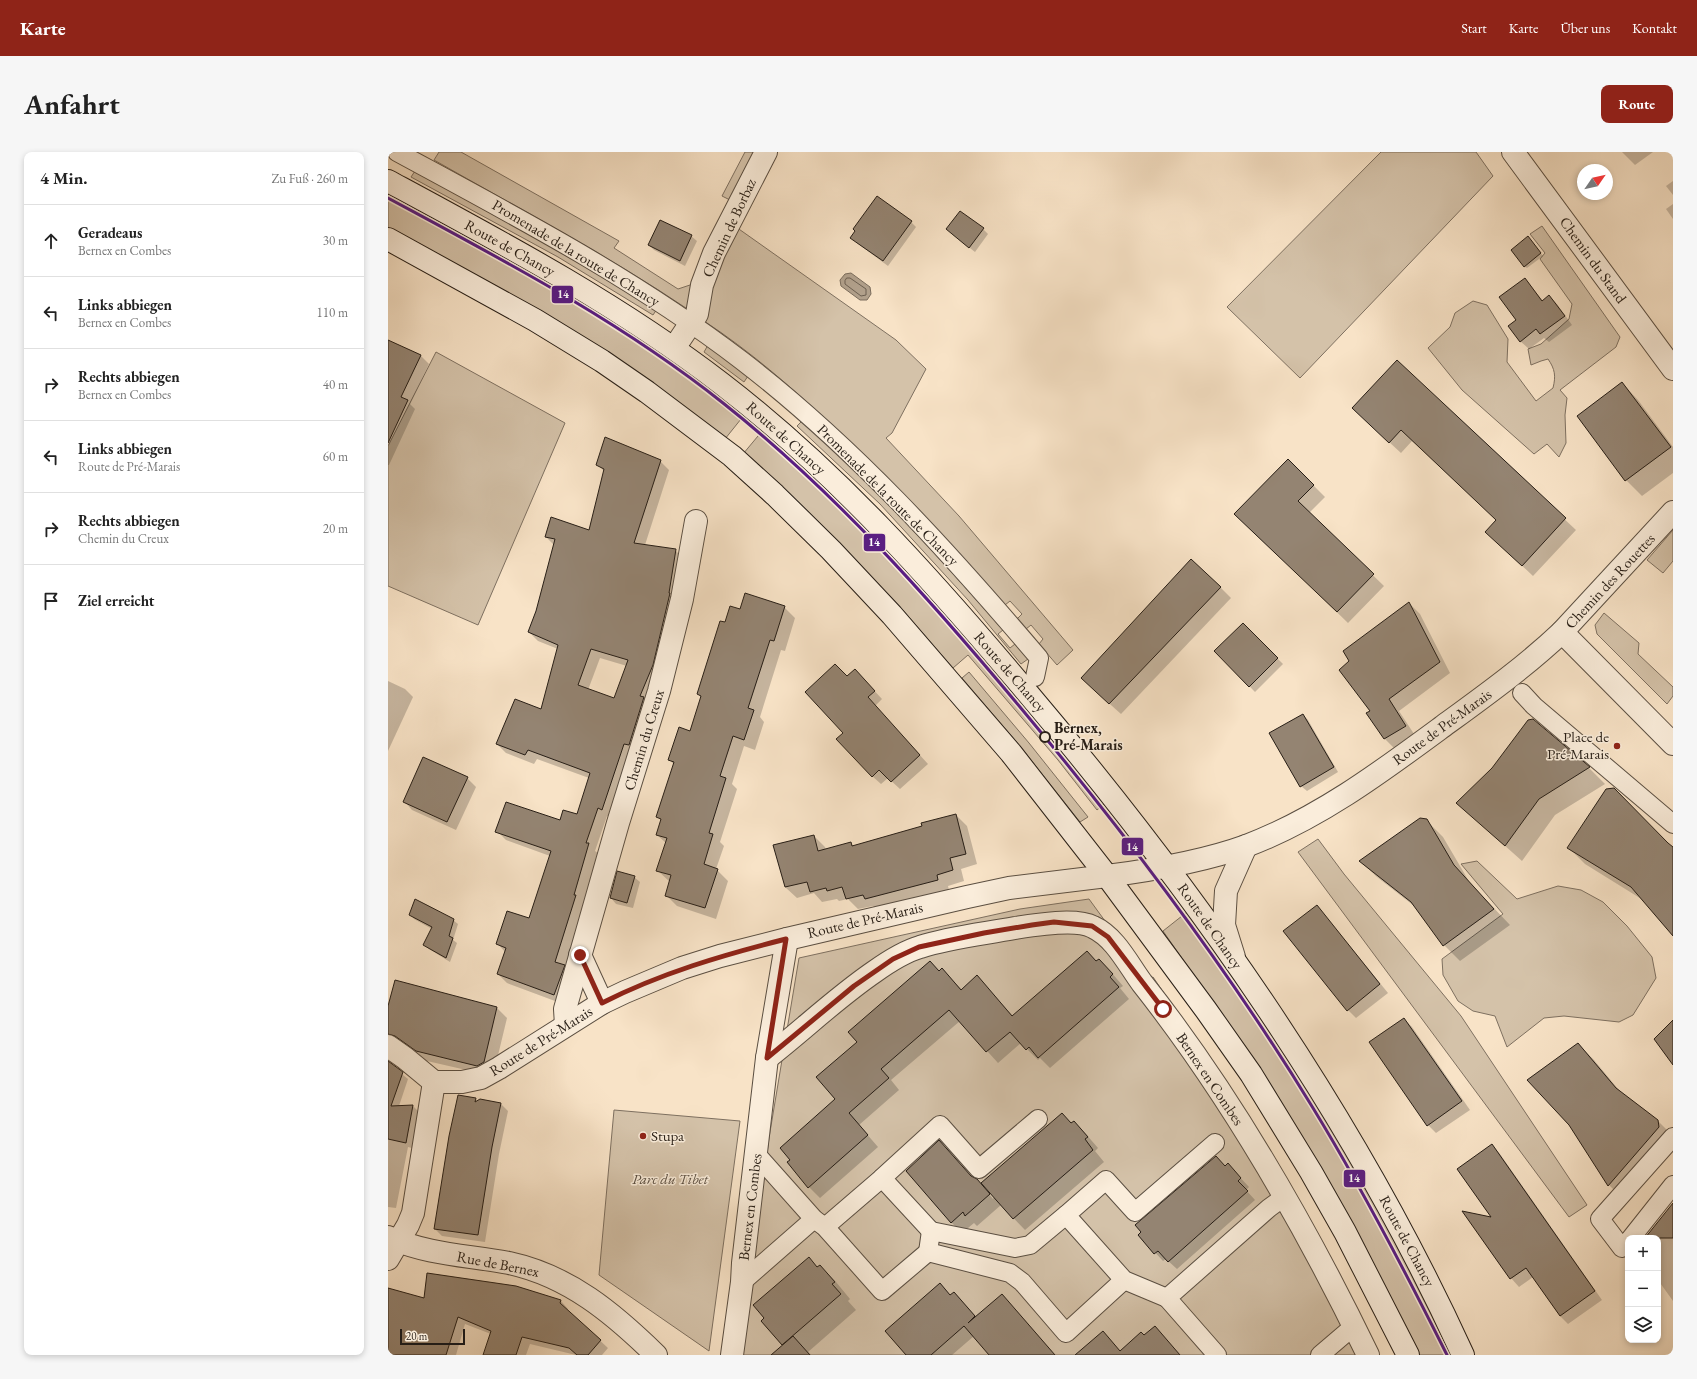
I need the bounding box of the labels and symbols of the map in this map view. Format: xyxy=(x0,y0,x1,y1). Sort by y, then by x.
north arrow xyxy=(1577,164,1613,200)
street label: Chemin de Borbaz xyxy=(697,175,760,280)
street label: Promenade de la route de Chancy xyxy=(489,195,664,311)
street label: Chemin du Stand xyxy=(1556,213,1631,307)
street label: Route de Chancy xyxy=(462,215,559,280)
line badge: 14 xyxy=(551,285,574,304)
text: 14 xyxy=(557,287,569,301)
street label: Route de Chancy xyxy=(743,397,830,479)
street label: Promenade de la route de Chancy xyxy=(814,420,963,570)
street label: Chemin des Rouettes xyxy=(1560,529,1659,632)
line badge: 14 xyxy=(863,533,886,552)
text: 14 xyxy=(868,535,880,549)
street label: Route de Chancy xyxy=(970,627,1051,716)
street label: Route de Pré-Marais xyxy=(1388,684,1495,769)
street label: Chemin du Creux xyxy=(619,686,668,793)
place label: Bernex, Pré-Marais xyxy=(1054,718,1123,754)
place label: Place de Pré-Marais xyxy=(1547,727,1609,763)
marker: Bernex, Pré-Marais xyxy=(1039,731,1051,743)
marker: Place de Pré-Marais xyxy=(1612,741,1622,751)
line badge: 14 xyxy=(1121,837,1144,856)
text: 14 xyxy=(1126,840,1138,854)
street label: Route de Chancy xyxy=(1174,879,1247,973)
street label: Route de Pré-Marais xyxy=(805,897,925,942)
route end xyxy=(571,946,589,964)
route start xyxy=(1154,1000,1172,1018)
street label: Route de Pré-Marais xyxy=(486,1001,596,1080)
street label: Bernex en Combes xyxy=(1172,1029,1248,1129)
place label: Stupa xyxy=(651,1126,684,1145)
marker: Stupa xyxy=(638,1131,648,1141)
street label: Bernex en Combes xyxy=(734,1152,766,1262)
park label: Parc du Tibet xyxy=(632,1169,709,1188)
line badge: 14 xyxy=(1343,1169,1366,1188)
text: 14 xyxy=(1348,1171,1360,1185)
street label: Route de Chancy xyxy=(1375,1192,1440,1290)
street label: Rue de Bernex xyxy=(455,1246,541,1281)
scale bar xyxy=(400,1327,465,1346)

